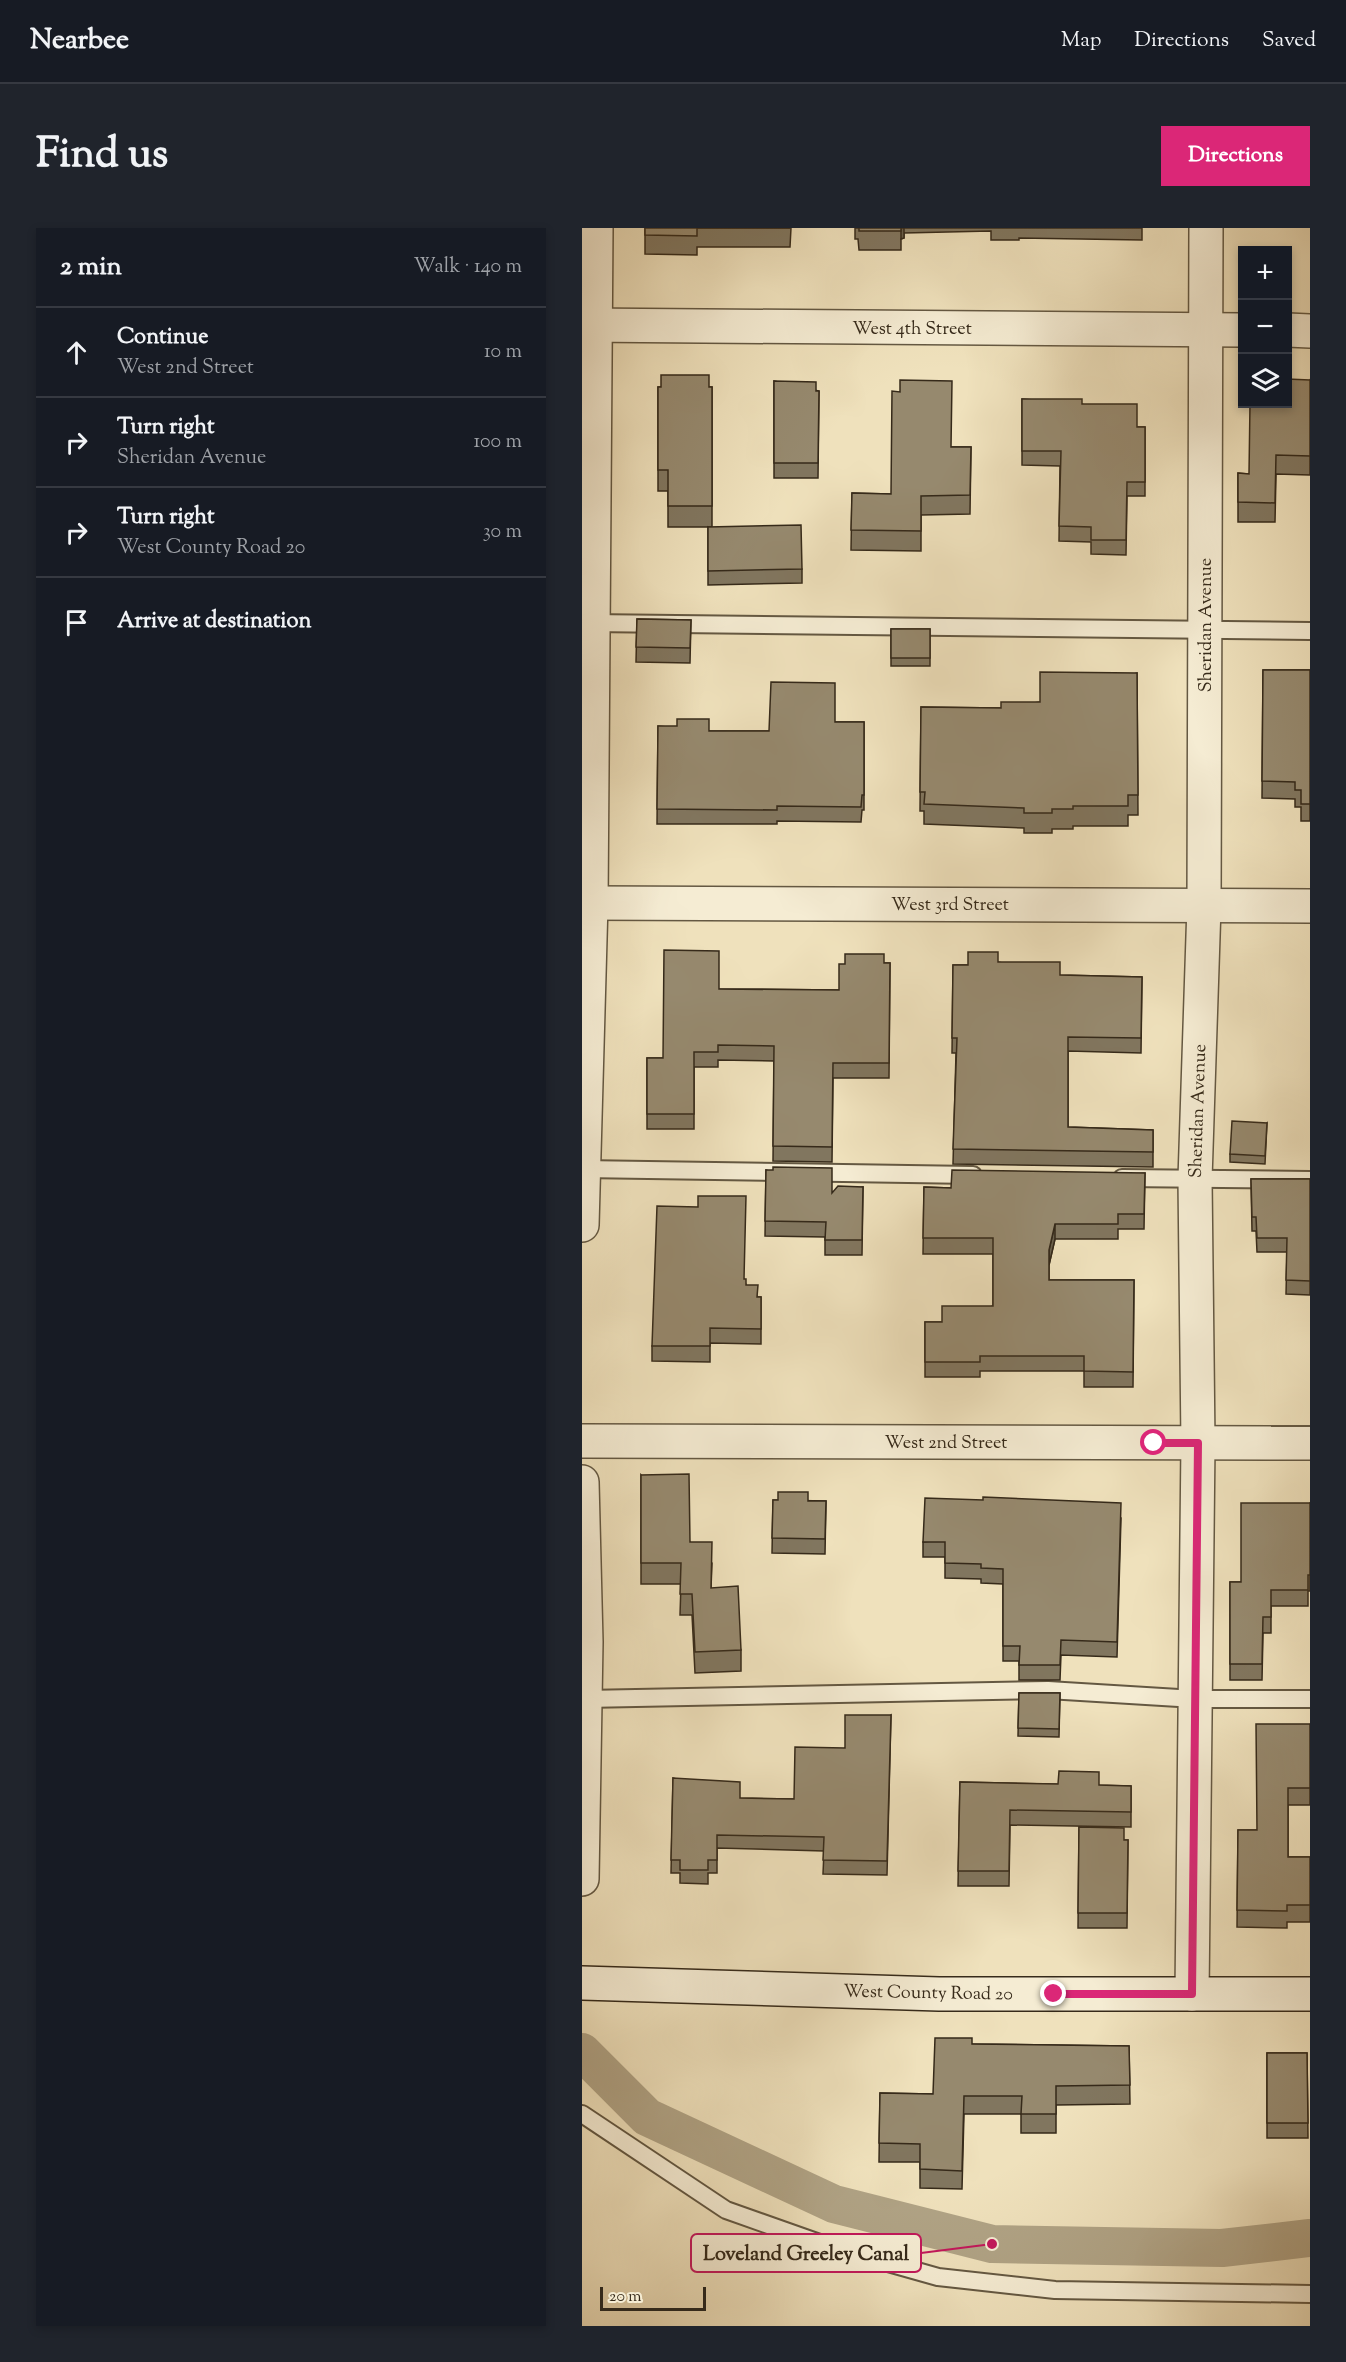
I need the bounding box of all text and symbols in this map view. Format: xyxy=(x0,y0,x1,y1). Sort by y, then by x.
text: Nearbee xyxy=(30,21,129,61)
text: Map xyxy=(1061,26,1101,56)
text: Directions xyxy=(1134,26,1229,56)
text: Saved xyxy=(1262,26,1316,56)
text: Find us xyxy=(36,126,168,186)
button: Directions xyxy=(1161,126,1310,186)
map controls xyxy=(1238,246,1292,408)
button: + xyxy=(1238,246,1292,300)
text: 2 min xyxy=(60,249,122,286)
text: Walk · 140 m xyxy=(413,253,522,282)
button: − xyxy=(1238,300,1292,354)
street label: West 4th Street xyxy=(852,317,972,343)
text: Continue xyxy=(117,322,208,354)
icon: ahead xyxy=(60,336,93,369)
text: 10 m xyxy=(484,338,522,367)
text: West 2nd Street xyxy=(117,354,254,383)
button: layers xyxy=(1238,354,1292,408)
text: Turn right xyxy=(117,412,214,444)
icon: right xyxy=(60,426,93,459)
text: 100 m xyxy=(473,428,522,457)
text: Sheridan Avenue xyxy=(117,444,266,473)
text: Turn right xyxy=(117,502,214,534)
icon: right xyxy=(60,516,93,549)
text: 30 m xyxy=(483,518,522,547)
text: West County Road 20 xyxy=(117,534,305,563)
street label: Sheridan Avenue xyxy=(1194,558,1220,692)
icon: arrive xyxy=(60,606,93,639)
text: Arrive at destination xyxy=(117,606,312,638)
street label: West 3rd Street xyxy=(891,893,1009,919)
street label: Sheridan Avenue xyxy=(1184,1043,1214,1179)
route start xyxy=(1140,1429,1166,1455)
street label: West 2nd Street xyxy=(884,1431,1008,1457)
street label: West County Road 20 xyxy=(843,1980,1013,2008)
route end xyxy=(1040,1980,1066,2006)
callout: Loveland Greeley Canal xyxy=(691,2234,921,2272)
text: Loveland Greeley Canal xyxy=(703,2241,910,2270)
scale bar xyxy=(600,2284,706,2312)
text: 20 m xyxy=(609,2286,642,2309)

